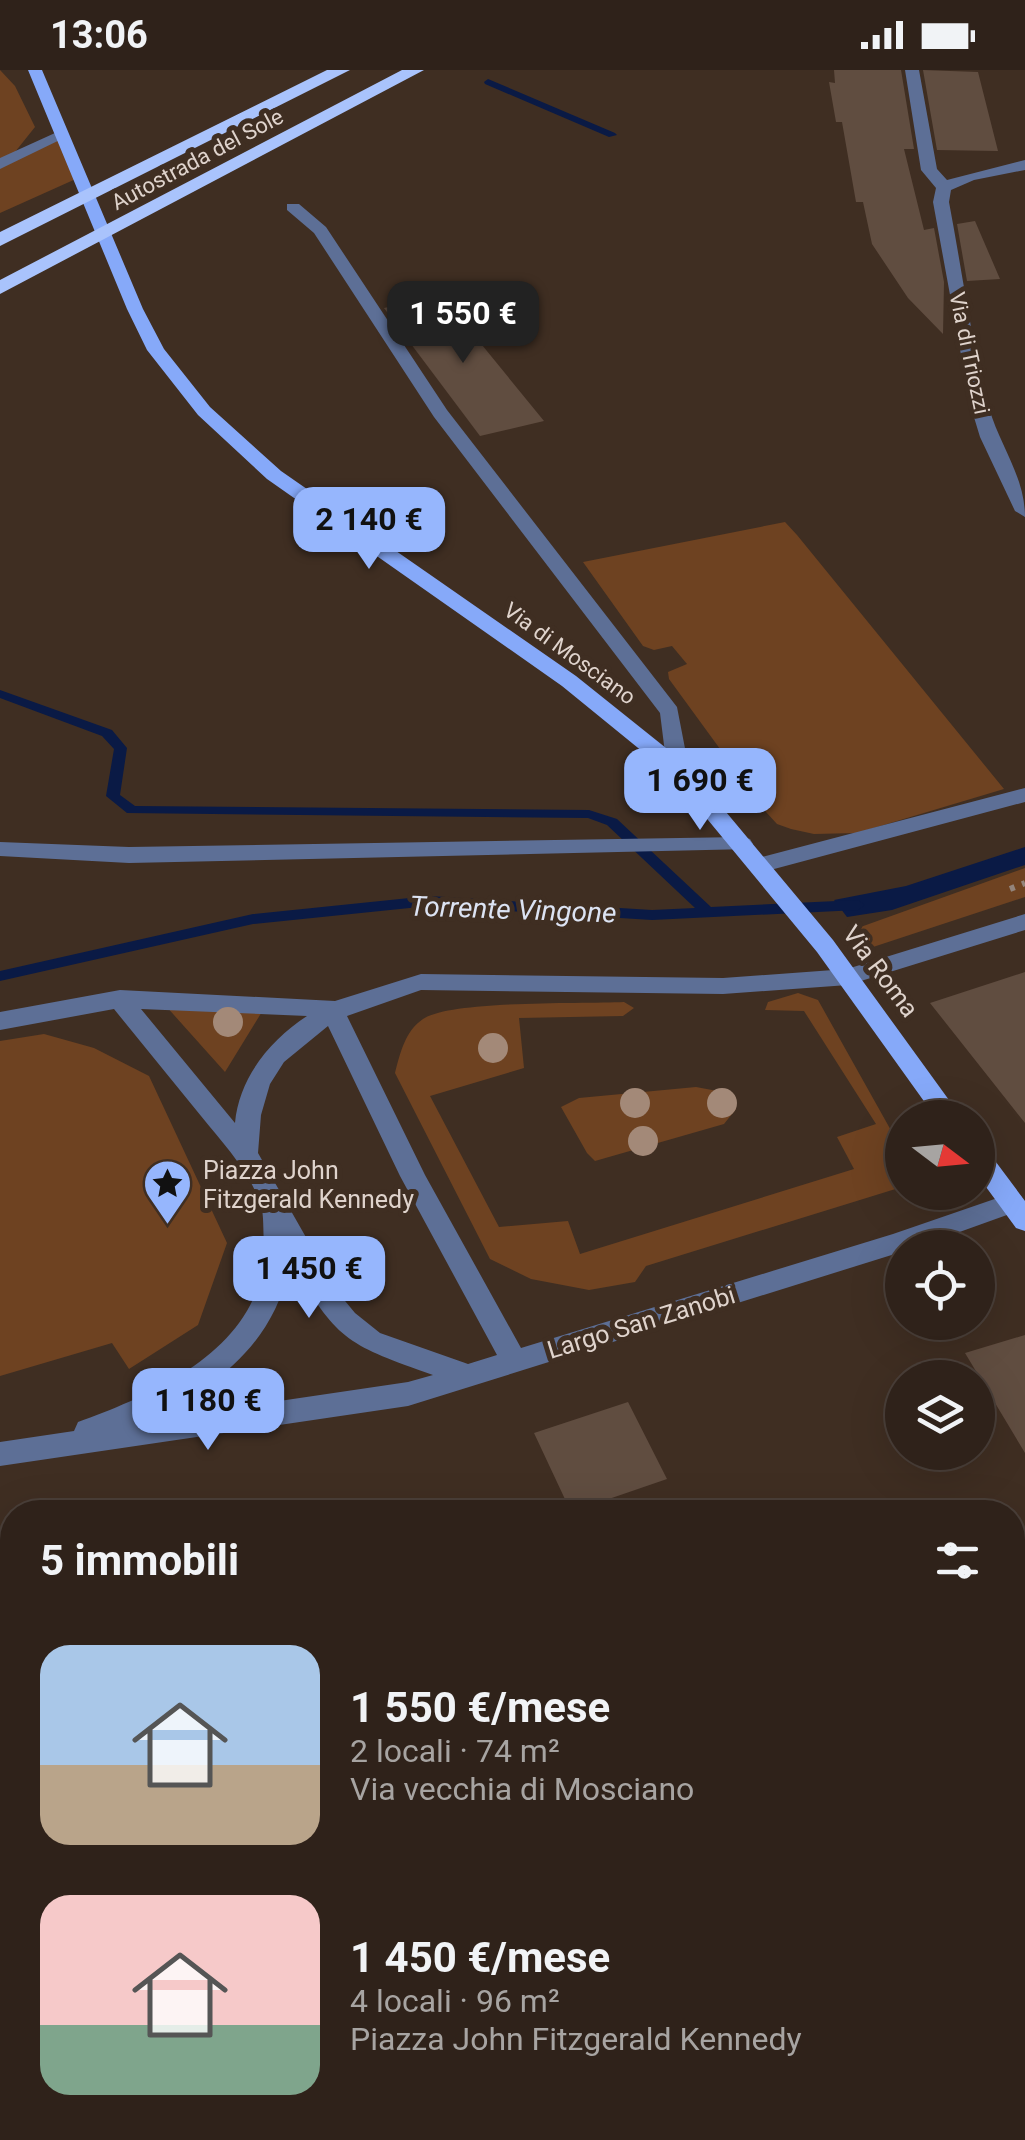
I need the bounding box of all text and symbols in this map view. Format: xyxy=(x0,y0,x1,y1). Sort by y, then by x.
text: 13:06 xyxy=(50,13,148,57)
street label: Autostrada del Sole xyxy=(107,104,287,215)
pin: 1 550 € xyxy=(371,281,555,366)
street label: Via di Triozzi xyxy=(944,290,995,416)
text: 1 550 € xyxy=(409,294,517,332)
pin: 2 140 € xyxy=(277,487,461,572)
text: 2 140 € xyxy=(315,500,423,538)
street label: Via di Mosciano xyxy=(499,597,640,710)
pin: 1 690 € xyxy=(608,748,792,833)
text: 1 690 € xyxy=(646,761,754,799)
water label: Torrente Vingone xyxy=(409,889,617,930)
street label: Via Roma xyxy=(837,920,924,1023)
north arrow xyxy=(885,1100,995,1210)
map controls xyxy=(885,1100,995,1470)
place label: Piazza John Fitzgerald Kennedy xyxy=(203,1156,414,1214)
place icon: Piazza John Fitzgerald Kennedy xyxy=(142,1158,194,1226)
button: locate xyxy=(885,1230,995,1340)
pin: 1 450 € xyxy=(217,1236,401,1321)
text: 1 450 € xyxy=(255,1249,363,1287)
street label: Largo San Zanobi xyxy=(544,1280,739,1365)
button: layers xyxy=(885,1360,995,1470)
pin: 1 180 € xyxy=(116,1368,300,1453)
text: 1 180 € xyxy=(154,1381,262,1419)
icon: filters xyxy=(930,1533,985,1588)
text: 5 immobili xyxy=(40,1536,239,1585)
text: 1 550 €/mese xyxy=(350,1683,610,1732)
icon: home xyxy=(120,1685,240,1805)
text: 2 locali · 74 m² xyxy=(350,1732,560,1770)
text: Via vecchia di Mosciano xyxy=(350,1770,694,1808)
text: 1 450 €/mese xyxy=(350,1933,610,1982)
icon: home xyxy=(120,1935,240,2055)
text: 4 locali · 96 m² xyxy=(350,1982,560,2020)
text: Piazza John Fitzgerald Kennedy xyxy=(350,2020,802,2058)

